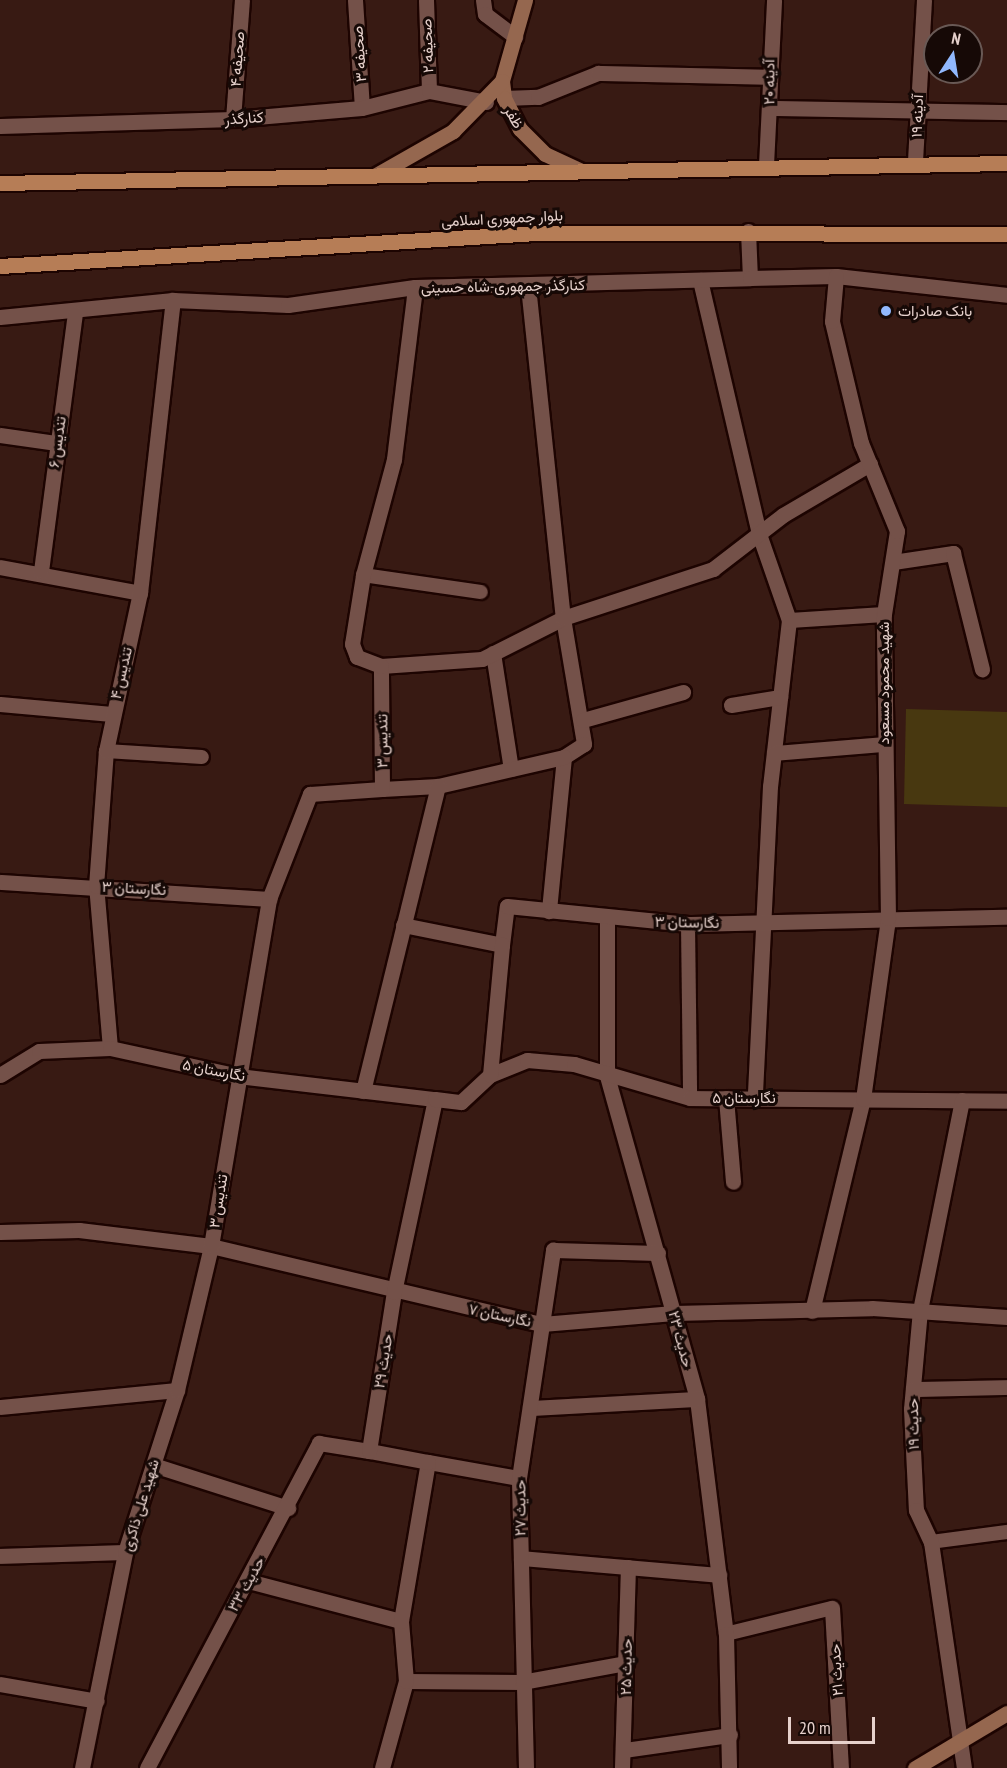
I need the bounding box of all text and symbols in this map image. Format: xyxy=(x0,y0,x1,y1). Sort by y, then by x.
street label: صحیفه ۲ xyxy=(417,18,437,74)
north arrow xyxy=(923,24,983,84)
street label: صحیفه ۳ xyxy=(348,25,370,83)
text: N xyxy=(950,28,963,49)
street label: صحیفه ۴ xyxy=(226,31,248,87)
street label: آدینه ۲۰ xyxy=(760,59,778,105)
street label: آدینه ۱۹ xyxy=(907,94,927,138)
street label: ظفر xyxy=(500,103,528,131)
street label: کنارگذر xyxy=(224,108,264,128)
street label: بلوار جمهوری اسلامی xyxy=(441,206,563,230)
street label: کنارگذر جمهوری-شاه حسینی xyxy=(421,276,585,296)
place label: بانک صادرات xyxy=(898,302,972,320)
marker: بانک صادرات xyxy=(879,304,893,318)
street label: تندیس ۶ xyxy=(44,415,70,469)
street label: شهید محمود مسعود xyxy=(875,622,893,744)
street label: تندیس ۴ xyxy=(106,645,136,701)
street label: تندیس ۳ xyxy=(373,714,391,768)
street label: نگارستان ۳ xyxy=(101,877,167,899)
street label: نگارستان ۳ xyxy=(655,912,719,932)
street label: نگارستان ۵ xyxy=(181,1055,247,1085)
street label: نگارستان ۵ xyxy=(712,1089,776,1107)
street label: تندیس ۳ xyxy=(205,1173,231,1229)
street label: نگارستان ۷ xyxy=(467,1300,533,1330)
street label: حدیث ۲۳ xyxy=(665,1309,697,1369)
street label: حدیث ۲۹ xyxy=(370,1332,396,1390)
street label: حدیث ۱۹ xyxy=(904,1398,922,1450)
street label: شهید علی ذاکری xyxy=(117,1457,163,1553)
street label: حدیث ۲۷ xyxy=(511,1480,529,1536)
street label: حدیث ۳۳ xyxy=(224,1554,268,1614)
street label: حدیث ۲۵ xyxy=(617,1639,635,1695)
street label: حدیث ۲۱ xyxy=(826,1644,846,1696)
scale bar xyxy=(791,1705,878,1743)
text: 20 m xyxy=(799,1716,831,1739)

